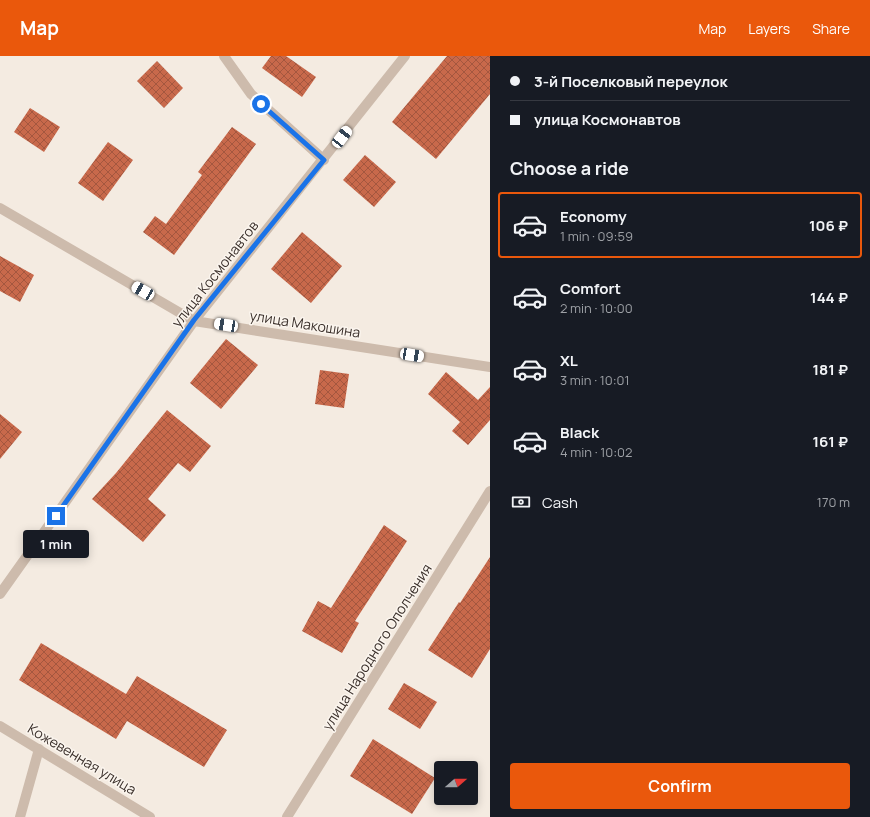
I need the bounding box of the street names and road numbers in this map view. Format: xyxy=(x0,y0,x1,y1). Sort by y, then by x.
street label: улица Космонавтов xyxy=(167,216,263,331)
street label: улица Макошина xyxy=(248,305,362,342)
street label: улица Народного Ополчения xyxy=(317,560,436,734)
street label: Кожевенная улица xyxy=(24,719,140,799)

